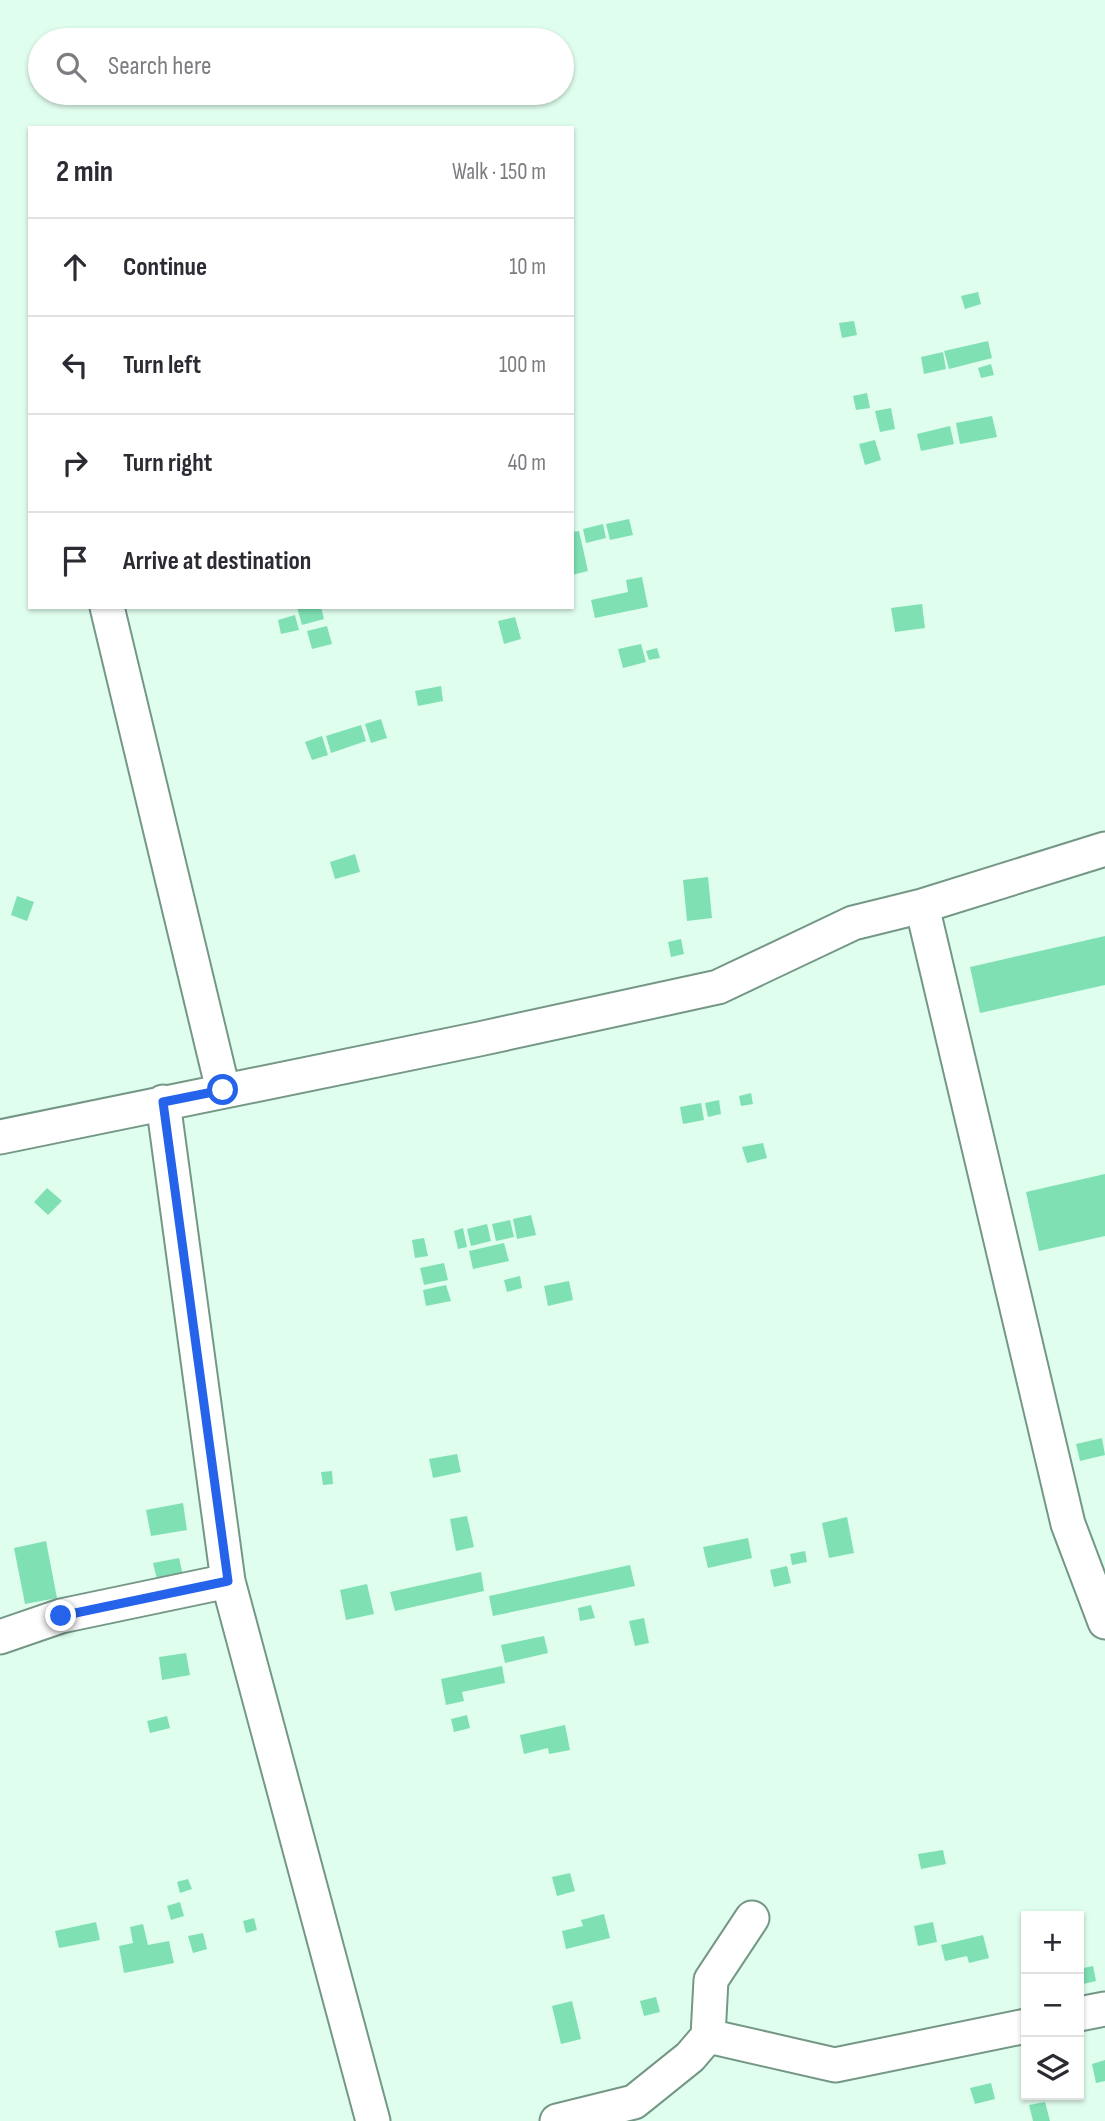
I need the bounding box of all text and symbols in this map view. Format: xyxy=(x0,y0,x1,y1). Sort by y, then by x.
search box xyxy=(28,28,574,105)
icon: search xyxy=(52,48,90,86)
text: Search here xyxy=(108,51,211,82)
text: 2 min xyxy=(56,154,113,190)
text: Walk · 150 m xyxy=(452,158,546,186)
icon: ahead xyxy=(56,248,94,286)
text: Continue xyxy=(123,252,207,283)
text: 10 m xyxy=(509,253,546,281)
icon: left xyxy=(56,346,94,384)
text: Turn left xyxy=(123,350,201,381)
text: 100 m xyxy=(499,351,546,379)
icon: right xyxy=(56,444,94,482)
text: Turn right xyxy=(123,448,212,479)
text: 40 m xyxy=(508,449,546,477)
icon: arrive xyxy=(56,542,94,580)
text: Arrive at destination xyxy=(123,546,311,577)
route start xyxy=(207,1074,238,1105)
route end xyxy=(45,1600,76,1631)
map controls xyxy=(1021,1911,1084,2100)
button: + xyxy=(1021,1911,1084,1974)
button: − xyxy=(1021,1974,1084,2037)
button: layers xyxy=(1021,2037,1084,2100)

